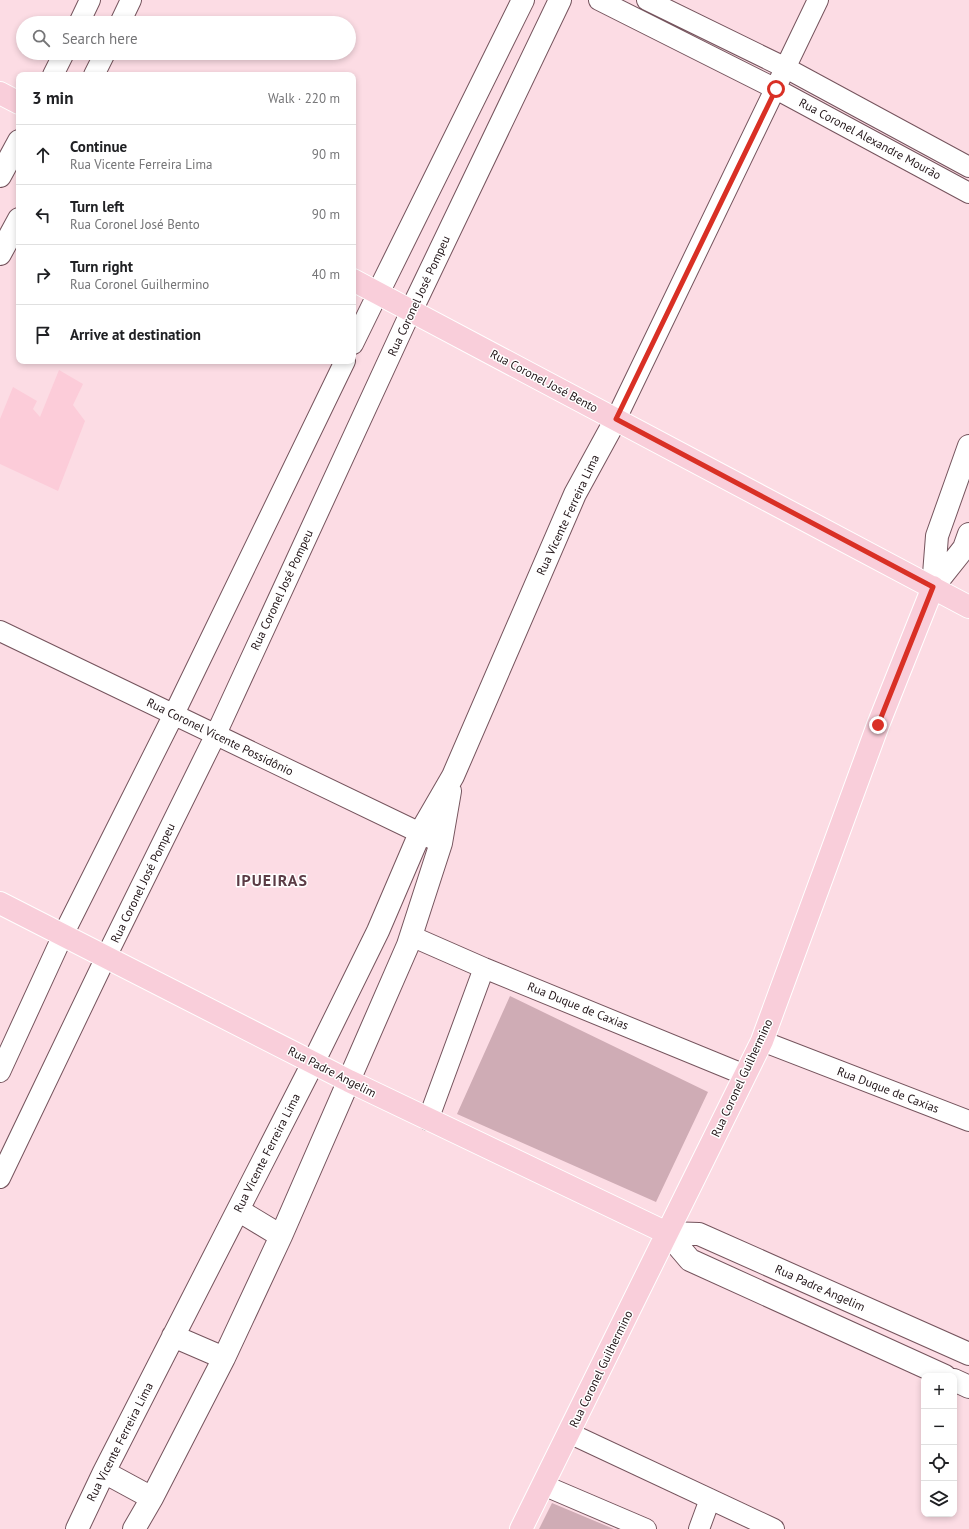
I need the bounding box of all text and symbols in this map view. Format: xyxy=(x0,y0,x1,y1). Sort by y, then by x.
search box xyxy=(16,16,356,60)
icon: search xyxy=(30,27,52,49)
text: Search here xyxy=(62,29,138,48)
route start xyxy=(767,80,785,98)
text: 3 min xyxy=(32,87,73,109)
text: Walk · 220 m xyxy=(268,90,340,107)
street label: Rua Coronel Alexandre Mourão xyxy=(797,95,944,182)
text: Continue xyxy=(70,137,127,156)
icon: ahead xyxy=(32,144,54,166)
text: 90 m xyxy=(312,146,340,163)
text: Rua Vicente Ferreira Lima xyxy=(70,156,212,173)
text: Turn left xyxy=(70,197,124,216)
icon: left xyxy=(32,204,54,226)
text: 90 m xyxy=(312,206,340,223)
text: Rua Coronel José Bento xyxy=(70,216,200,233)
street label: Rua Coronel José Pompeu xyxy=(384,233,453,358)
text: Turn right xyxy=(70,257,133,276)
icon: right xyxy=(32,264,54,286)
text: 40 m xyxy=(312,266,340,283)
text: Rua Coronel Guilhermino xyxy=(70,276,209,293)
icon: arrive xyxy=(32,324,54,346)
text: Arrive at destination xyxy=(70,325,201,344)
street label: Rua Coronel José Bento xyxy=(488,346,601,415)
street label: Rua Vicente Ferreira Lima xyxy=(533,452,602,578)
street label: Rua Coronel José Pompeu xyxy=(247,527,316,652)
street label: Rua Coronel Vicente Possidônio xyxy=(144,694,296,779)
route end xyxy=(869,716,887,734)
street label: Rua Coronel José Pompeu xyxy=(107,821,178,945)
district label: IPUEIRAS xyxy=(236,870,308,890)
street label: Rua Duque de Caxias xyxy=(525,978,631,1033)
street label: Rua Coronel Guilhermino xyxy=(708,1016,776,1139)
street label: Rua Padre Angelim xyxy=(286,1043,379,1100)
street label: Rua Duque de Caxias xyxy=(835,1063,941,1116)
street label: Rua Vicente Ferreira Lima xyxy=(230,1091,303,1215)
street label: Rua Padre Angelim xyxy=(773,1261,868,1314)
street label: Rua Coronel Guilhermino xyxy=(566,1308,635,1430)
map controls xyxy=(921,1373,957,1517)
button: + xyxy=(921,1373,957,1409)
street label: Rua Vicente Ferreira Lima xyxy=(83,1380,156,1504)
button: − xyxy=(921,1409,957,1445)
button: locate xyxy=(921,1445,957,1481)
button: layers xyxy=(921,1481,957,1517)

